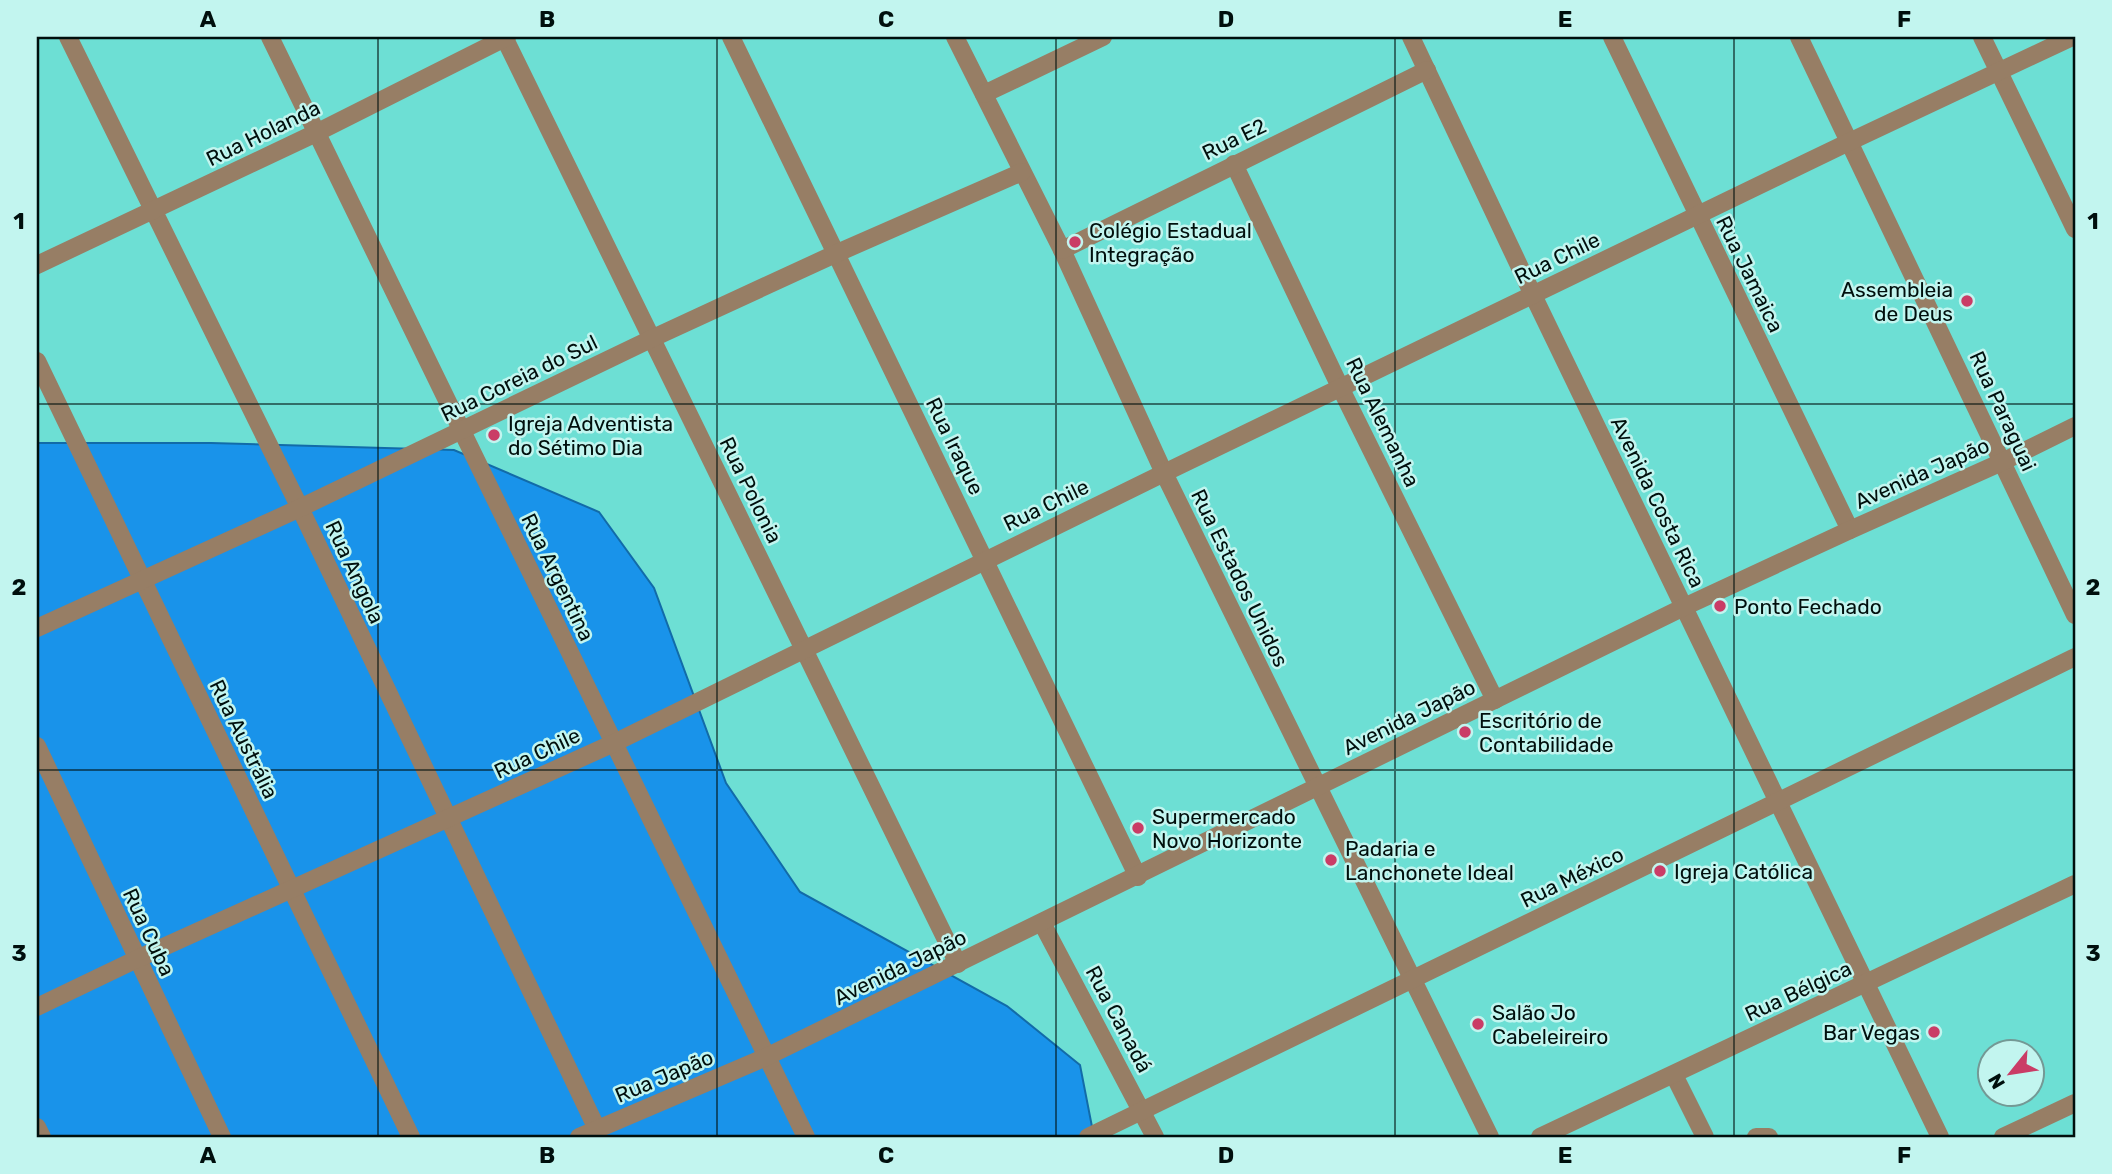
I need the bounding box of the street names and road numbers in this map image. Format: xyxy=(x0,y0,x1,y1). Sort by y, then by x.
street label: Rua Holanda xyxy=(202,95,324,171)
street label: Rua E2 xyxy=(1198,113,1270,165)
street label: Rua Jamaica xyxy=(1711,212,1789,336)
street label: Rua Chile xyxy=(1510,227,1604,289)
street label: Rua Coreia do Sul xyxy=(437,329,601,427)
street label: Rua Paraguai xyxy=(1964,347,2042,475)
street label: Rua Alemanha xyxy=(1341,353,1425,491)
street label: Rua Iraque xyxy=(921,393,989,499)
street label: Avenida Costa Rica xyxy=(1606,412,1710,592)
street label: Avenida Japão xyxy=(1851,432,1993,514)
street label: Rua Polonia xyxy=(715,433,787,547)
street label: Rua Chile xyxy=(999,474,1093,536)
street label: Rua Estados Unidos xyxy=(1186,485,1294,671)
street label: Rua Argentina xyxy=(516,509,600,645)
street label: Rua Angola xyxy=(320,517,390,627)
street label: Avenida Japão xyxy=(1339,674,1479,760)
street label: Rua Austrália xyxy=(204,675,284,803)
street label: Rua Chile xyxy=(490,722,584,784)
street label: Rua México xyxy=(1516,841,1628,913)
street label: Rua Cuba xyxy=(118,884,180,980)
street label: Avenida Japão xyxy=(830,924,970,1010)
street label: Rua Bélgica xyxy=(1741,955,1855,1027)
street label: Rua Canadá xyxy=(1080,961,1158,1077)
street label: Rua Japão xyxy=(611,1044,717,1108)

